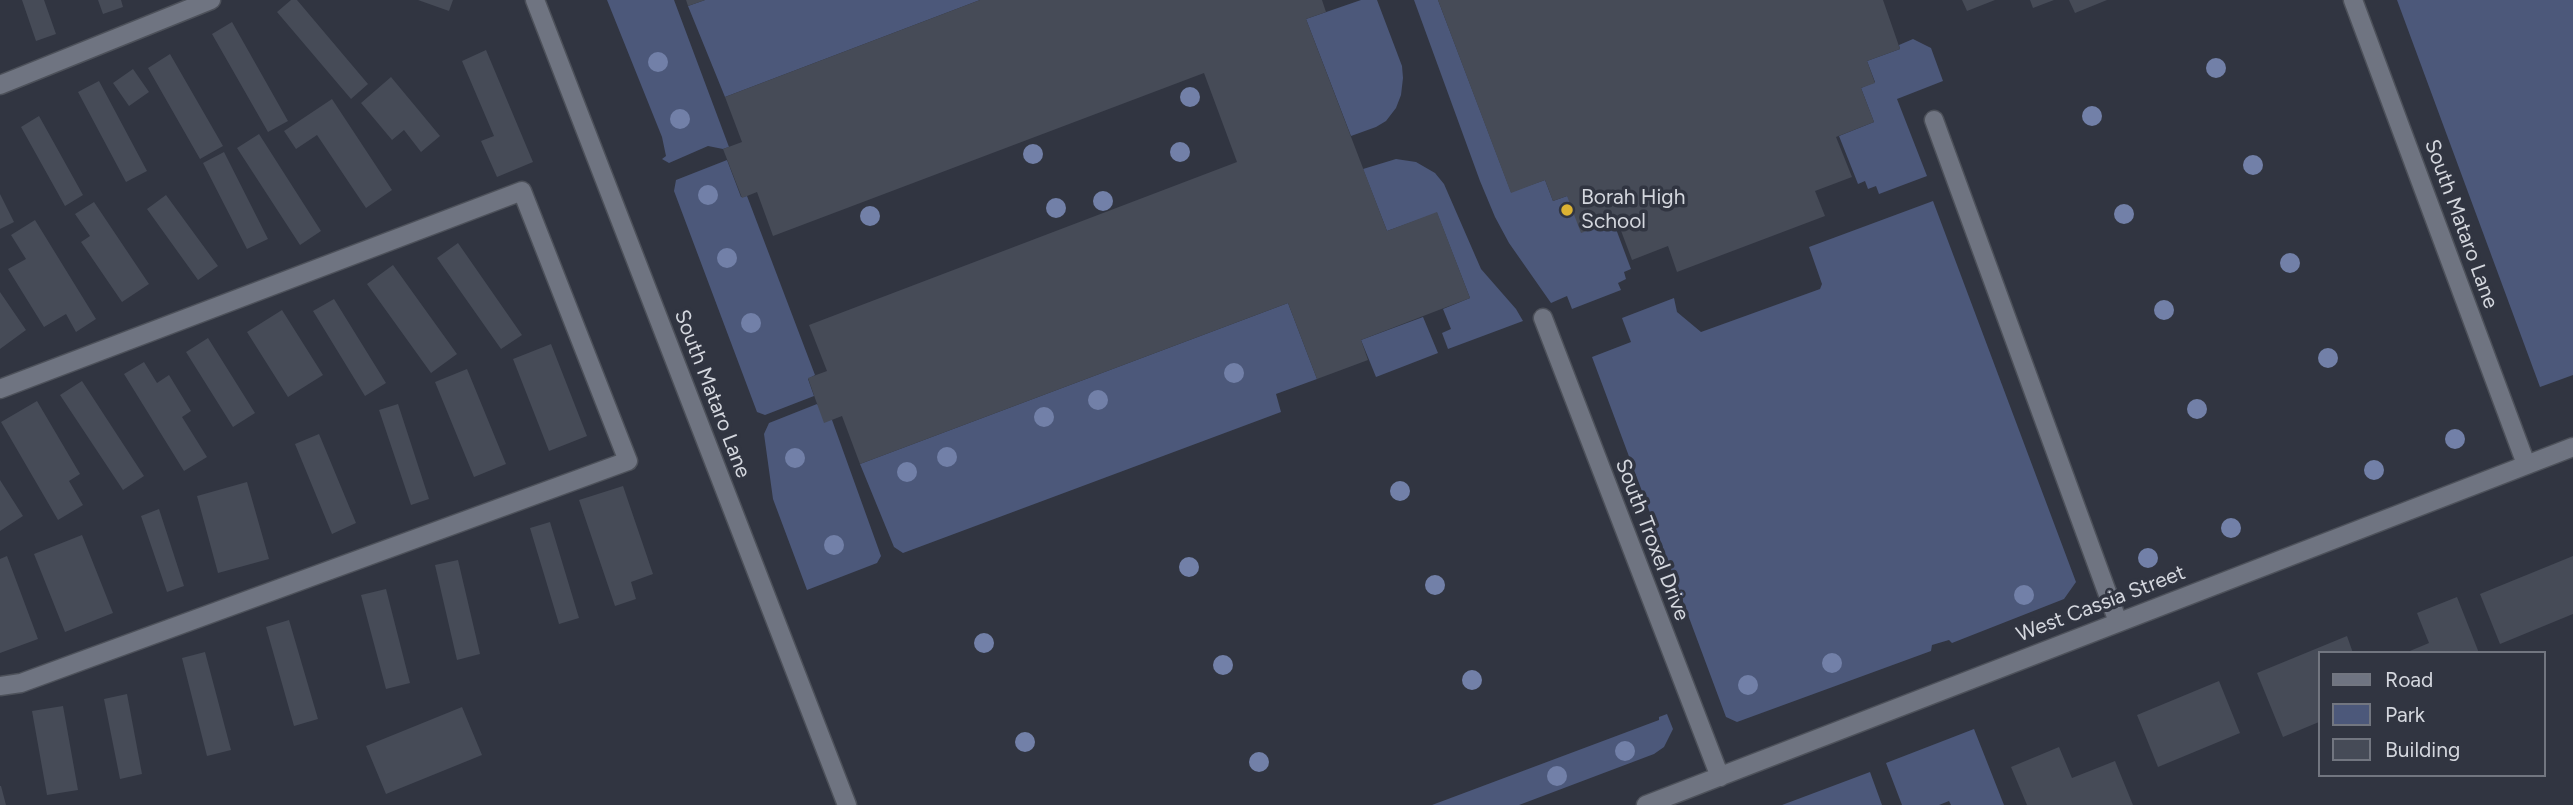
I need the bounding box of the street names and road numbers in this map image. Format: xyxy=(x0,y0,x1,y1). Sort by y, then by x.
street label: South Mataro Lane xyxy=(2419,136,2503,312)
street label: South Mataro Lane xyxy=(668,306,756,482)
street label: South Troxel Drive xyxy=(1610,456,1694,624)
street label: West Cassia Street xyxy=(2013,560,2189,648)

